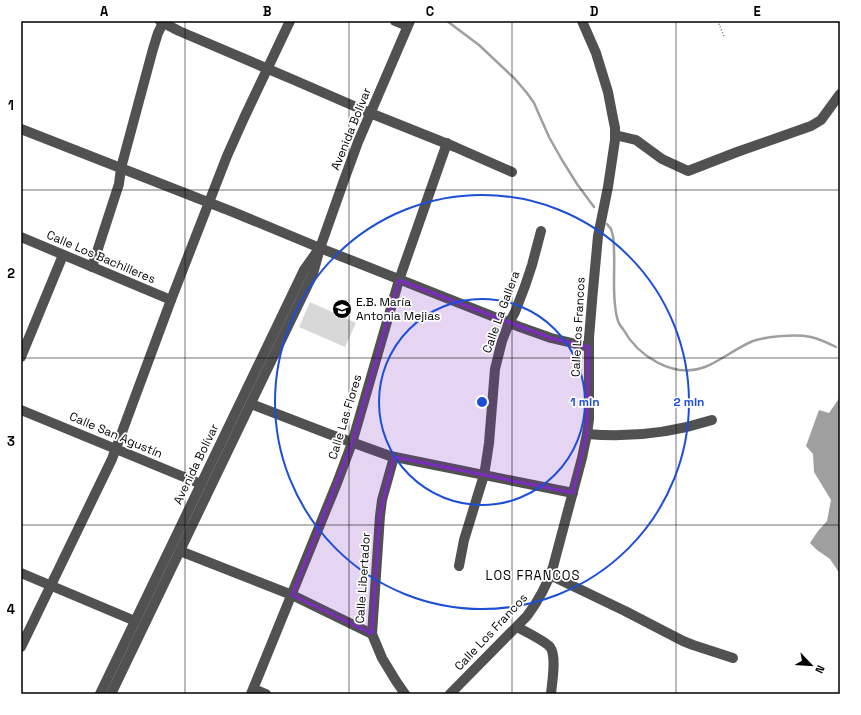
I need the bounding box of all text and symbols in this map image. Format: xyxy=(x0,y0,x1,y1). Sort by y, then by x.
text: A xyxy=(100,3,109,20)
text: B xyxy=(263,3,272,20)
text: C xyxy=(426,3,434,20)
text: D xyxy=(590,3,599,20)
text: E xyxy=(753,3,761,20)
street label: Avenida Bolívar xyxy=(327,85,375,173)
text: 1 xyxy=(8,97,14,114)
street label: Calle Los Bachilleres xyxy=(44,227,158,287)
text: 2 xyxy=(7,265,15,282)
street label: Calle La Gallera xyxy=(479,269,523,355)
street label: Calle Los Francos xyxy=(567,277,589,377)
place label: E.B. María Antonia Mejias xyxy=(356,294,440,324)
school or university icon: E.B. María Antonia Mejias xyxy=(331,298,353,320)
street label: Calle Las Flores xyxy=(324,373,366,461)
text: 1 min xyxy=(570,394,600,410)
text: 2 min xyxy=(673,394,705,410)
centre of rings xyxy=(475,395,489,409)
street label: Calle San Agustín xyxy=(67,408,165,462)
street label: Avenida Bolívar xyxy=(170,421,223,507)
text: 3 xyxy=(7,433,15,450)
street label: Calle Libertador xyxy=(352,531,374,624)
district label: LOS FRANCOS xyxy=(486,567,580,584)
street label: Calle Los Francos xyxy=(451,590,531,674)
text: 4 xyxy=(7,601,15,618)
north arrow xyxy=(791,645,831,685)
text: N xyxy=(812,663,828,676)

